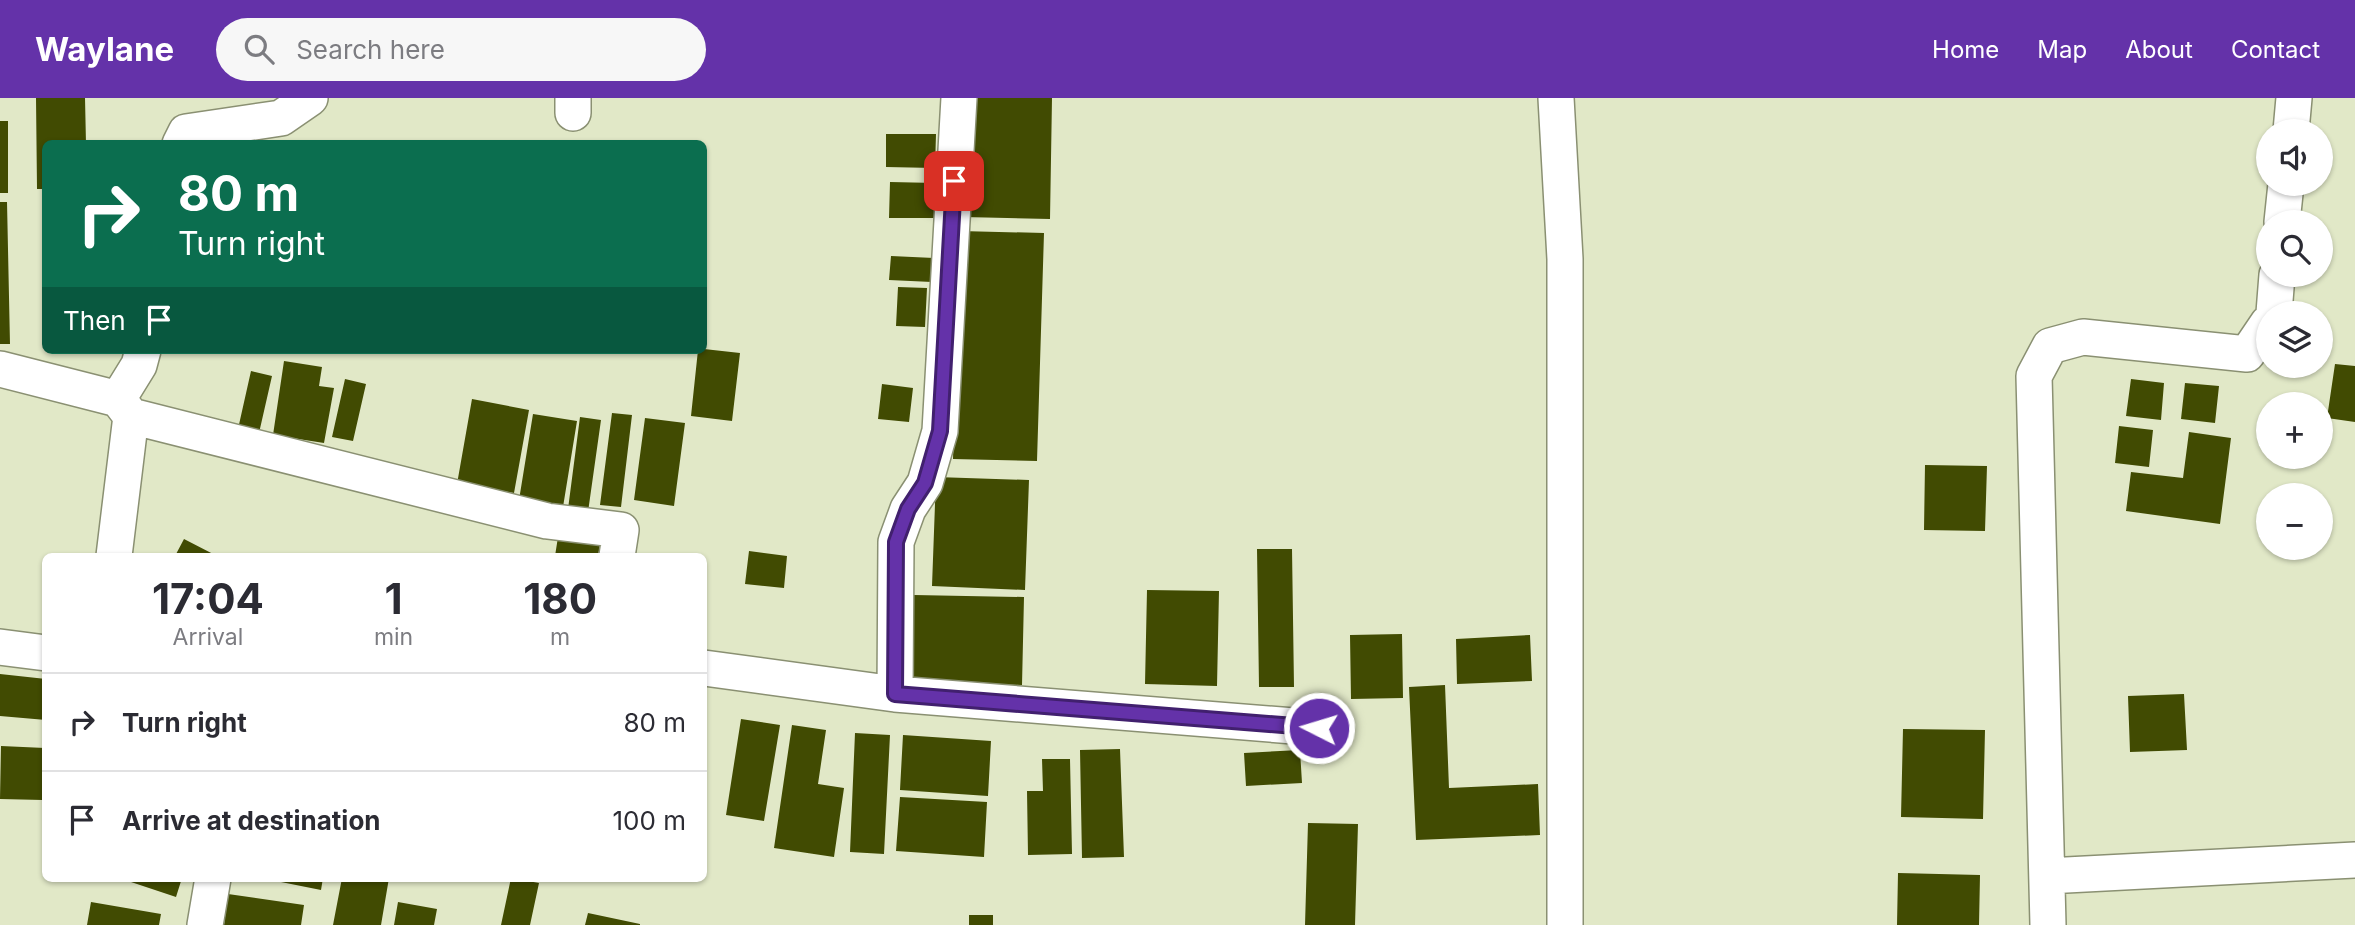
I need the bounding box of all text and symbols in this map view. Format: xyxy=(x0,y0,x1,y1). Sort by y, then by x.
search box xyxy=(216,18,706,81)
text: Waylane xyxy=(35,29,174,69)
icon: search xyxy=(240,30,278,68)
text: Search here xyxy=(296,34,445,65)
text: Home xyxy=(1932,35,1999,64)
text: Map xyxy=(2037,35,2087,64)
text: About xyxy=(2125,35,2193,64)
text: Contact xyxy=(2231,35,2320,64)
map controls xyxy=(2256,119,2333,560)
button: sound xyxy=(2256,119,2333,196)
pin xyxy=(924,151,984,211)
icon: arrive xyxy=(935,162,973,200)
text: 80 m xyxy=(178,164,299,223)
icon: right xyxy=(63,168,154,259)
button: search xyxy=(2256,210,2333,287)
text: Turn right xyxy=(178,224,325,263)
icon: arrive xyxy=(140,301,178,339)
button: layers xyxy=(2256,301,2333,378)
text: Then xyxy=(63,305,126,336)
button: + xyxy=(2256,392,2333,469)
button: − xyxy=(2256,483,2333,560)
text: 17:04 xyxy=(152,573,264,624)
text: 1 xyxy=(384,573,403,624)
text: 180 xyxy=(523,573,597,624)
text: Arrival xyxy=(173,623,243,651)
text: min xyxy=(374,623,413,651)
text: m xyxy=(550,623,570,651)
position arrow xyxy=(1282,691,1356,765)
icon: right xyxy=(63,703,101,741)
text: Turn right xyxy=(122,707,247,738)
text: 80 m xyxy=(623,707,686,738)
icon: arrive xyxy=(63,801,101,839)
text: Arrive at destination xyxy=(122,805,381,836)
text: 100 m xyxy=(613,805,686,836)

